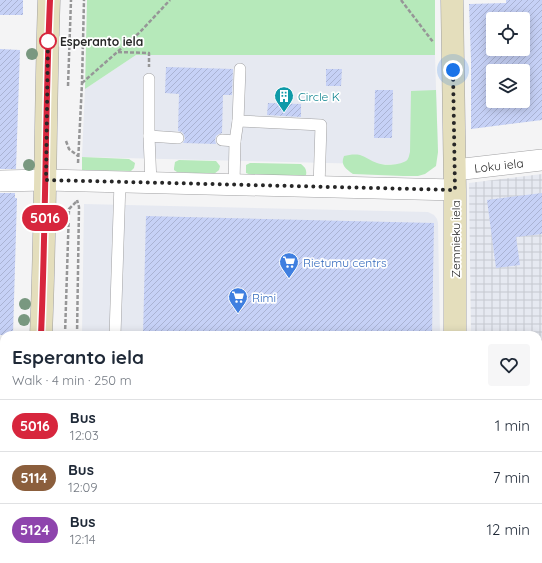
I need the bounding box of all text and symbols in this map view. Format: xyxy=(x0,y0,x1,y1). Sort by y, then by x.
map controls xyxy=(486,12,530,108)
button: locate xyxy=(486,12,530,56)
marker: Esperanto iela xyxy=(39,32,57,50)
place label: Esperanto iela xyxy=(60,34,143,49)
your location xyxy=(443,60,463,80)
button: layers xyxy=(486,64,530,108)
building icon: Circle K xyxy=(273,85,295,113)
place label: Circle K xyxy=(298,89,340,104)
street label: Loku iela xyxy=(473,155,524,175)
street label: Zemnieku iela xyxy=(448,200,463,278)
line badge: 5016 xyxy=(17,205,73,231)
text: 5016 xyxy=(30,209,60,227)
supermarket icon: Rietumu centrs xyxy=(278,251,300,279)
place label: Rietumu centrs xyxy=(303,255,387,270)
supermarket icon: Rimi xyxy=(227,286,249,314)
place label: Rimi xyxy=(252,290,276,305)
button: heart xyxy=(488,344,530,386)
text: Esperanto iela xyxy=(12,345,144,369)
text: Walk · 4 min · 250 m xyxy=(12,372,132,388)
text: Bus xyxy=(70,408,96,427)
text: 1 min xyxy=(495,416,530,435)
text: 5016 xyxy=(20,417,50,435)
text: 12:03 xyxy=(70,427,99,443)
text: Bus xyxy=(68,460,94,479)
text: 7 min xyxy=(493,468,530,487)
text: 5114 xyxy=(20,469,48,487)
text: 12:09 xyxy=(68,479,97,495)
text: Bus xyxy=(70,512,96,531)
text: 12 min xyxy=(486,520,530,539)
text: 5124 xyxy=(20,521,50,539)
text: 12:14 xyxy=(70,531,96,547)

